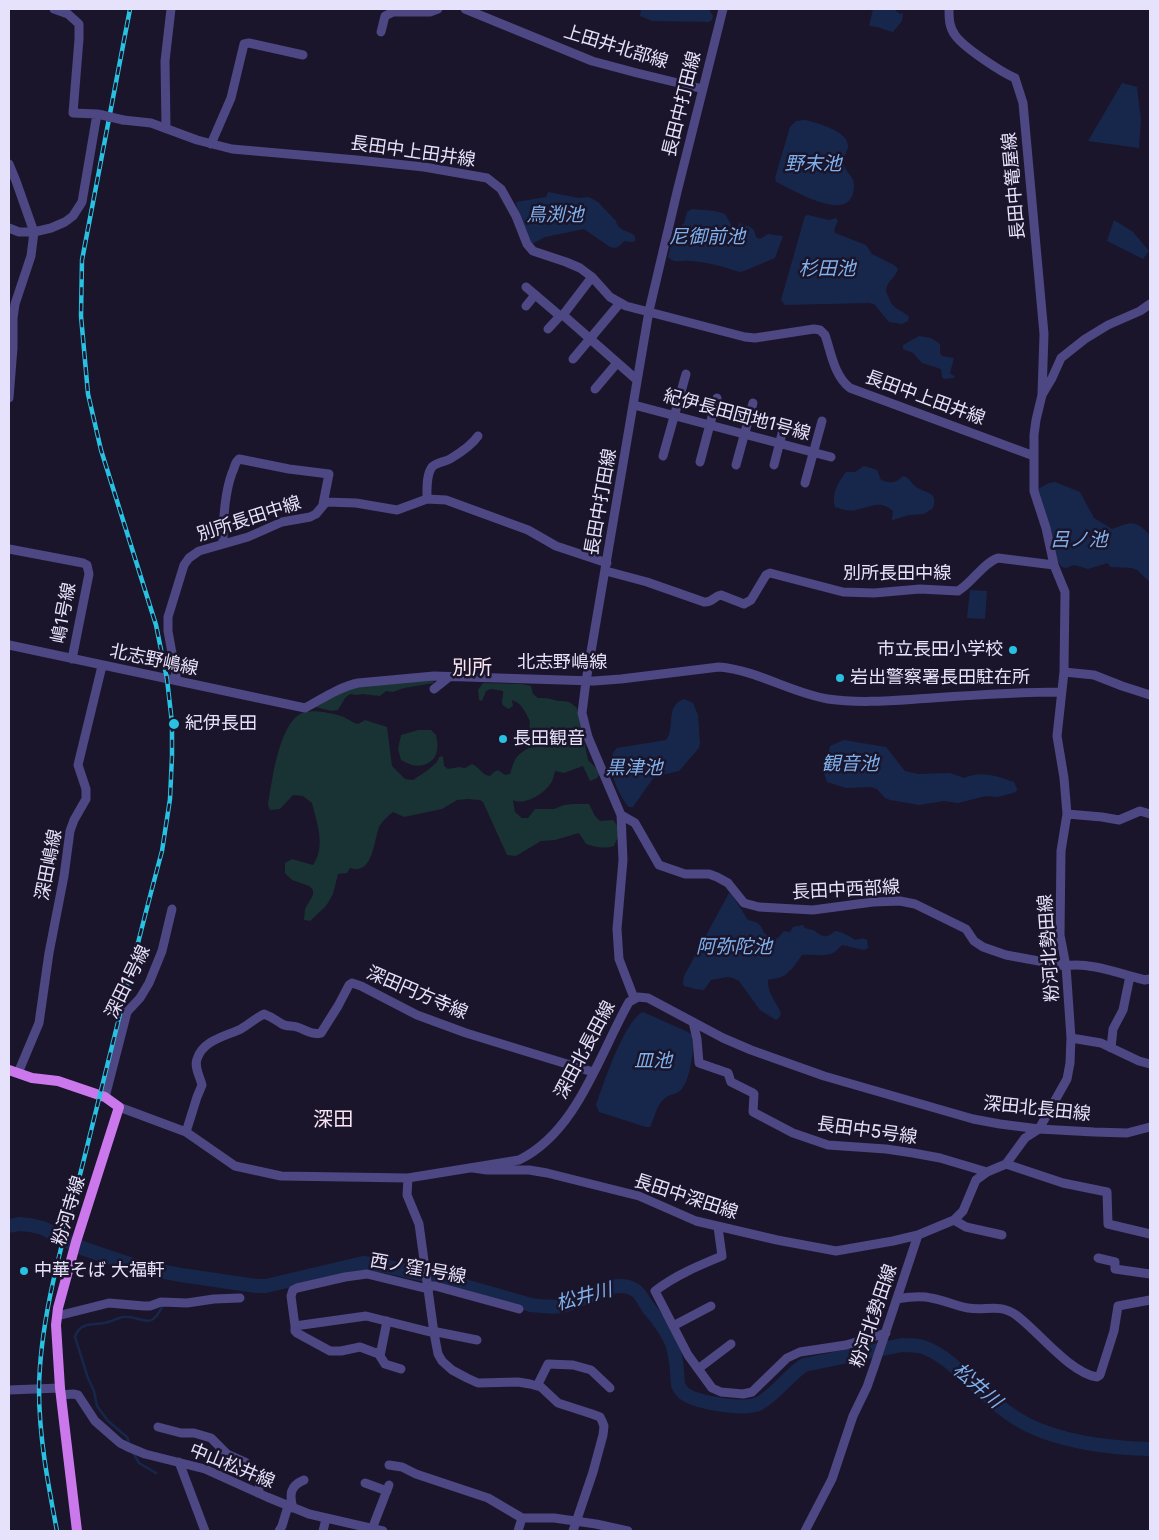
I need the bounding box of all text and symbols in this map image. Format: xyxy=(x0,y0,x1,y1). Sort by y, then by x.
street label: 上田井北部線 xyxy=(561,21,671,73)
street label: 長田中打田線 xyxy=(658,49,706,159)
street label: 長田中篭屋線 xyxy=(999,131,1029,241)
street label: 長田中上田井線 xyxy=(349,133,477,171)
water label: 野末池 xyxy=(785,153,841,175)
water label: 鳥渕池 xyxy=(527,204,583,226)
water label: 尼御前池 xyxy=(669,226,745,248)
water label: 杉田池 xyxy=(799,258,855,280)
street label: 長田中上田井線 xyxy=(862,366,988,430)
street label: 紀伊長田団地1号線 xyxy=(661,385,813,445)
street label: 長田中打田線 xyxy=(581,447,621,557)
street label: 別所長田中線 xyxy=(194,492,304,546)
water label: 呂ノ池 xyxy=(1051,529,1107,551)
street label: 別所長田中線 xyxy=(843,563,951,585)
street label: 嶋1号線 xyxy=(48,581,80,645)
place label: 市立長田小学校 xyxy=(877,639,1003,661)
street label: 北志野嶋線 xyxy=(108,640,200,680)
marker: 市立長田小学校 xyxy=(1007,644,1019,656)
street label: 北志野嶋線 xyxy=(517,652,607,674)
district label: 別所 xyxy=(452,656,492,680)
place label: 岩出警察署長田駐在所 xyxy=(850,667,1030,689)
marker: 岩出警察署長田駐在所 xyxy=(834,672,846,684)
place label: 紀伊長田 xyxy=(185,713,257,735)
marker: 紀伊長田 xyxy=(167,717,181,731)
place label: 長田観音 xyxy=(513,728,585,750)
marker: 長田観音 xyxy=(497,733,509,745)
water label: 観音池 xyxy=(822,753,878,775)
water label: 黒津池 xyxy=(606,757,662,779)
street label: 深田嶋線 xyxy=(32,828,66,902)
street label: 長田中西部線 xyxy=(792,876,900,904)
street label: 粉河北勢田線 xyxy=(1034,893,1064,1003)
water label: 阿弥陀池 xyxy=(696,936,772,958)
street label: 深田1号線 xyxy=(101,942,155,1022)
street label: 深田円方寺線 xyxy=(363,962,471,1024)
street label: 深田北長田線 xyxy=(550,997,620,1103)
water label: 皿池 xyxy=(634,1050,672,1072)
street label: 深田北長田線 xyxy=(982,1093,1092,1125)
district label: 深田 xyxy=(313,1108,353,1132)
street label: 長田中5号線 xyxy=(816,1113,918,1149)
street label: 長田中深田線 xyxy=(631,1170,741,1224)
street label: 粉河寺線 xyxy=(48,1173,90,1249)
street label: 西ノ窪1号線 xyxy=(368,1250,468,1288)
place label: 中華そば 大福軒 xyxy=(34,1260,165,1282)
street label: 粉河北勢田線 xyxy=(846,1261,902,1371)
marker: 中華そば 大福軒 xyxy=(18,1265,30,1277)
water label: 松井川 xyxy=(554,1279,614,1315)
water label: 松井川 xyxy=(948,1359,1006,1413)
street label: 中山松井線 xyxy=(186,1439,278,1493)

